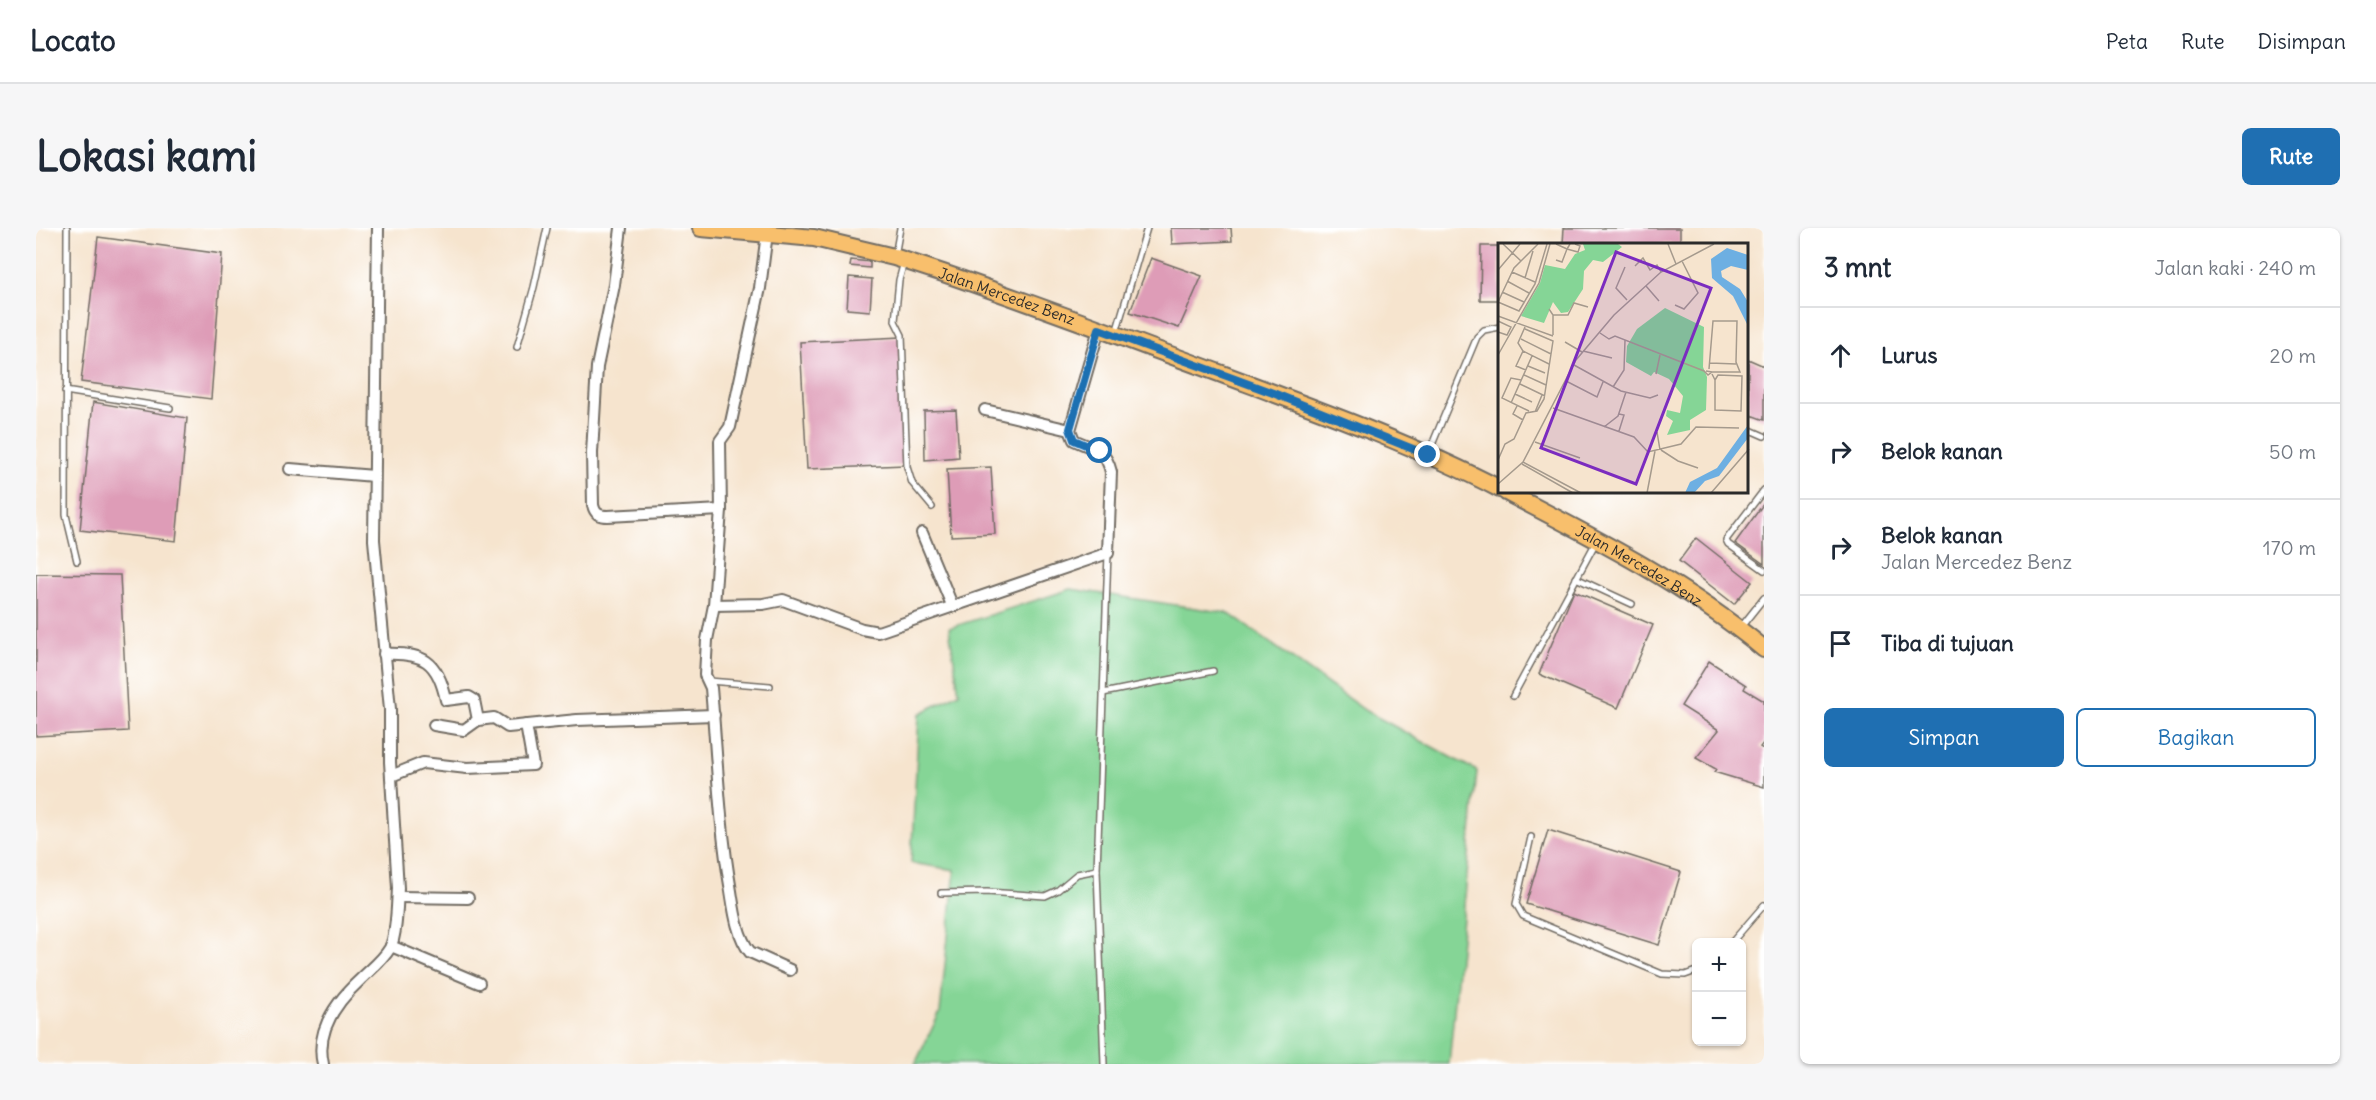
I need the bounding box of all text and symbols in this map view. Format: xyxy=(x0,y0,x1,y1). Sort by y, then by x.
text: Locato xyxy=(30,23,116,59)
text: Peta xyxy=(2106,28,2148,55)
text: Rute xyxy=(2181,28,2225,55)
text: Disimpan xyxy=(2258,28,2346,55)
button: Rute xyxy=(2242,128,2340,185)
text: Lokasi kami xyxy=(36,130,257,182)
inset map xyxy=(1498,243,1749,494)
text: 3 mnt xyxy=(1824,251,1891,284)
text: Jalan kaki · 240 m xyxy=(2154,255,2316,280)
street label: Jalan Mercedez Benz xyxy=(936,263,1078,329)
icon: ahead xyxy=(1824,339,1857,372)
text: Lurus xyxy=(1881,341,1937,369)
text: 20 m xyxy=(2270,343,2316,368)
icon: right xyxy=(1824,435,1857,468)
route start xyxy=(1086,437,1112,463)
text: Belok kanan xyxy=(1881,437,2003,465)
text: 50 m xyxy=(2269,439,2316,464)
route end xyxy=(1414,441,1440,467)
street label: Jalan Mercedez Benz xyxy=(1573,521,1706,610)
text: Belok kanan xyxy=(1881,521,2003,549)
icon: right xyxy=(1824,531,1857,564)
text: 170 m xyxy=(2263,535,2316,560)
text: Jalan Mercedez Benz xyxy=(1881,549,2072,574)
icon: arrive xyxy=(1824,627,1857,660)
text: Tiba di tujuan xyxy=(1881,629,2014,657)
button: Simpan xyxy=(1824,708,2064,767)
button: Bagikan xyxy=(2076,708,2316,767)
map controls xyxy=(1692,938,1746,1046)
button: + xyxy=(1692,938,1746,992)
button: − xyxy=(1692,992,1746,1046)

